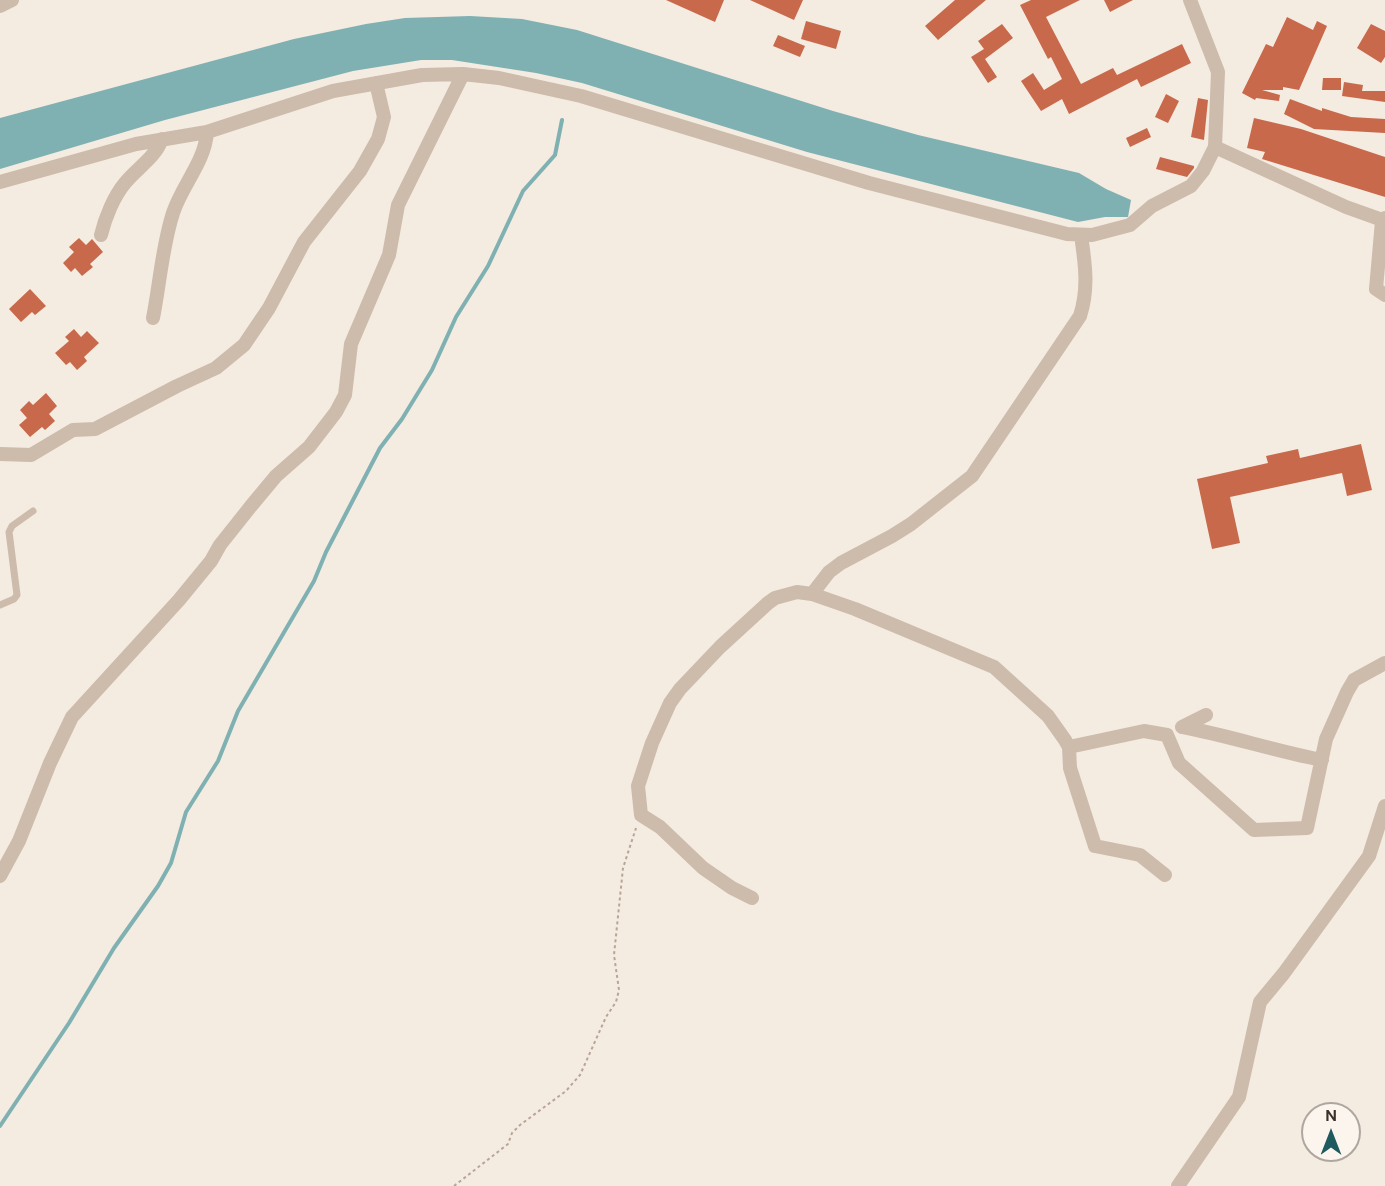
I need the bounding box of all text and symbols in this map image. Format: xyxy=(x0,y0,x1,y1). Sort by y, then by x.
north arrow xyxy=(1301,1102,1361,1162)
text: N xyxy=(1325,1105,1337,1126)

